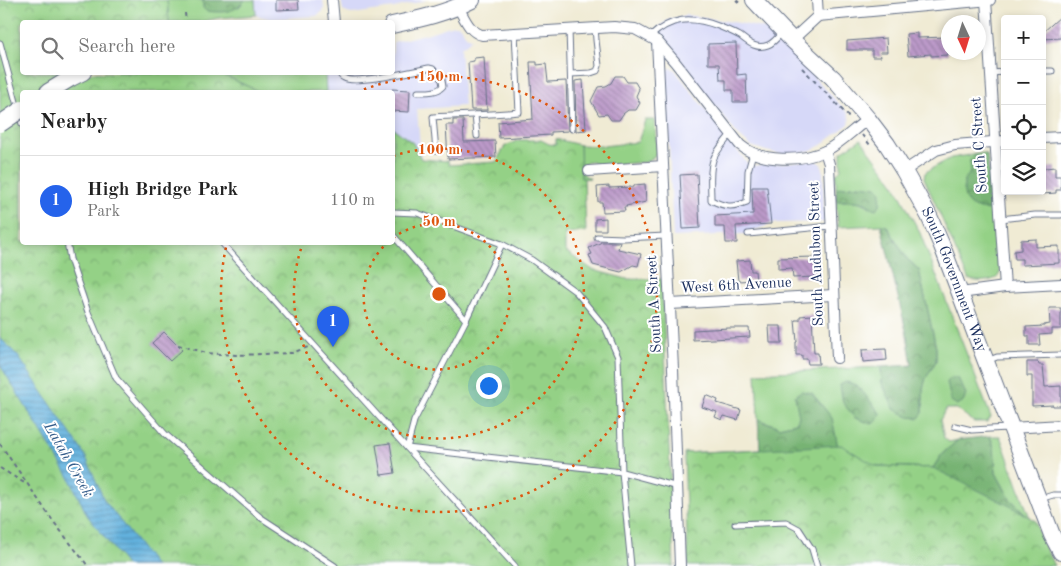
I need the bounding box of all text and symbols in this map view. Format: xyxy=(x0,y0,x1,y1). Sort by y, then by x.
north arrow xyxy=(941,15,986,60)
map controls xyxy=(1001,15,1046,195)
button: + xyxy=(1001,15,1046,60)
search box xyxy=(20,20,395,75)
icon: search xyxy=(38,34,66,62)
text: Search here xyxy=(78,38,175,57)
button: − xyxy=(1001,60,1046,105)
text: 150 m xyxy=(418,70,460,85)
street label: South C Street xyxy=(969,96,991,194)
button: locate xyxy=(1001,105,1046,150)
text: Nearby xyxy=(40,112,108,133)
text: 100 m xyxy=(418,143,460,158)
button: layers xyxy=(1001,150,1046,195)
text: High Bridge Park xyxy=(87,181,238,200)
street label: South Audubon Street xyxy=(807,181,827,327)
text: 1 xyxy=(51,193,61,209)
text: 110 m xyxy=(330,193,375,209)
text: Park xyxy=(87,204,120,220)
street label: South Government Way xyxy=(918,204,989,354)
text: 50 m xyxy=(422,215,456,230)
street label: South A Street xyxy=(645,255,665,353)
street label: West 6th Avenue xyxy=(680,276,792,296)
centre of rings xyxy=(430,285,448,303)
pin: 1 xyxy=(317,306,349,347)
your location xyxy=(476,373,502,399)
water label: Latah Creek xyxy=(39,419,96,501)

